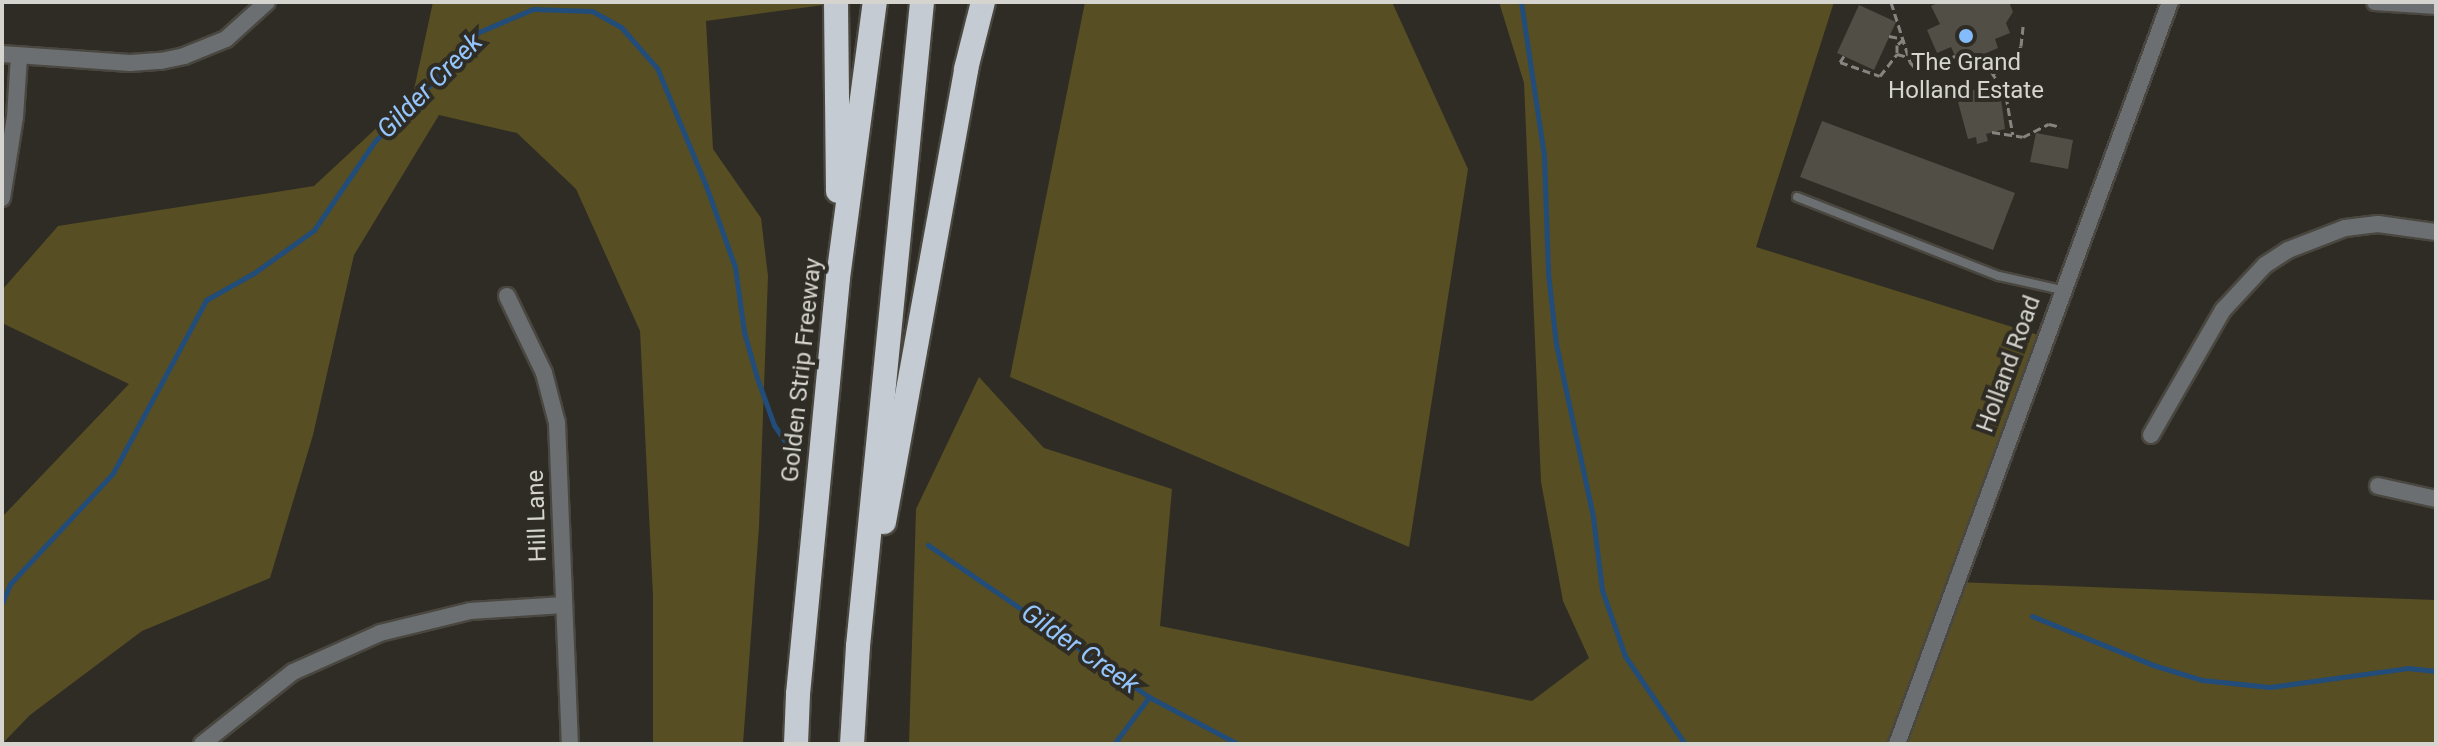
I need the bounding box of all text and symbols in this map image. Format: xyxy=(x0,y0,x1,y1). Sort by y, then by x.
water label: Gilder Creek xyxy=(371,27,489,145)
marker: The Grand Holland Estate xyxy=(1957,27,1975,45)
place label: The Grand Holland Estate xyxy=(1888,49,2044,105)
street label: Golden Strip Freeway xyxy=(776,256,828,484)
street label: Holland Road xyxy=(1971,292,2047,436)
street label: Hill Lane xyxy=(521,469,553,563)
water label: Gilder Creek xyxy=(1015,597,1145,701)

